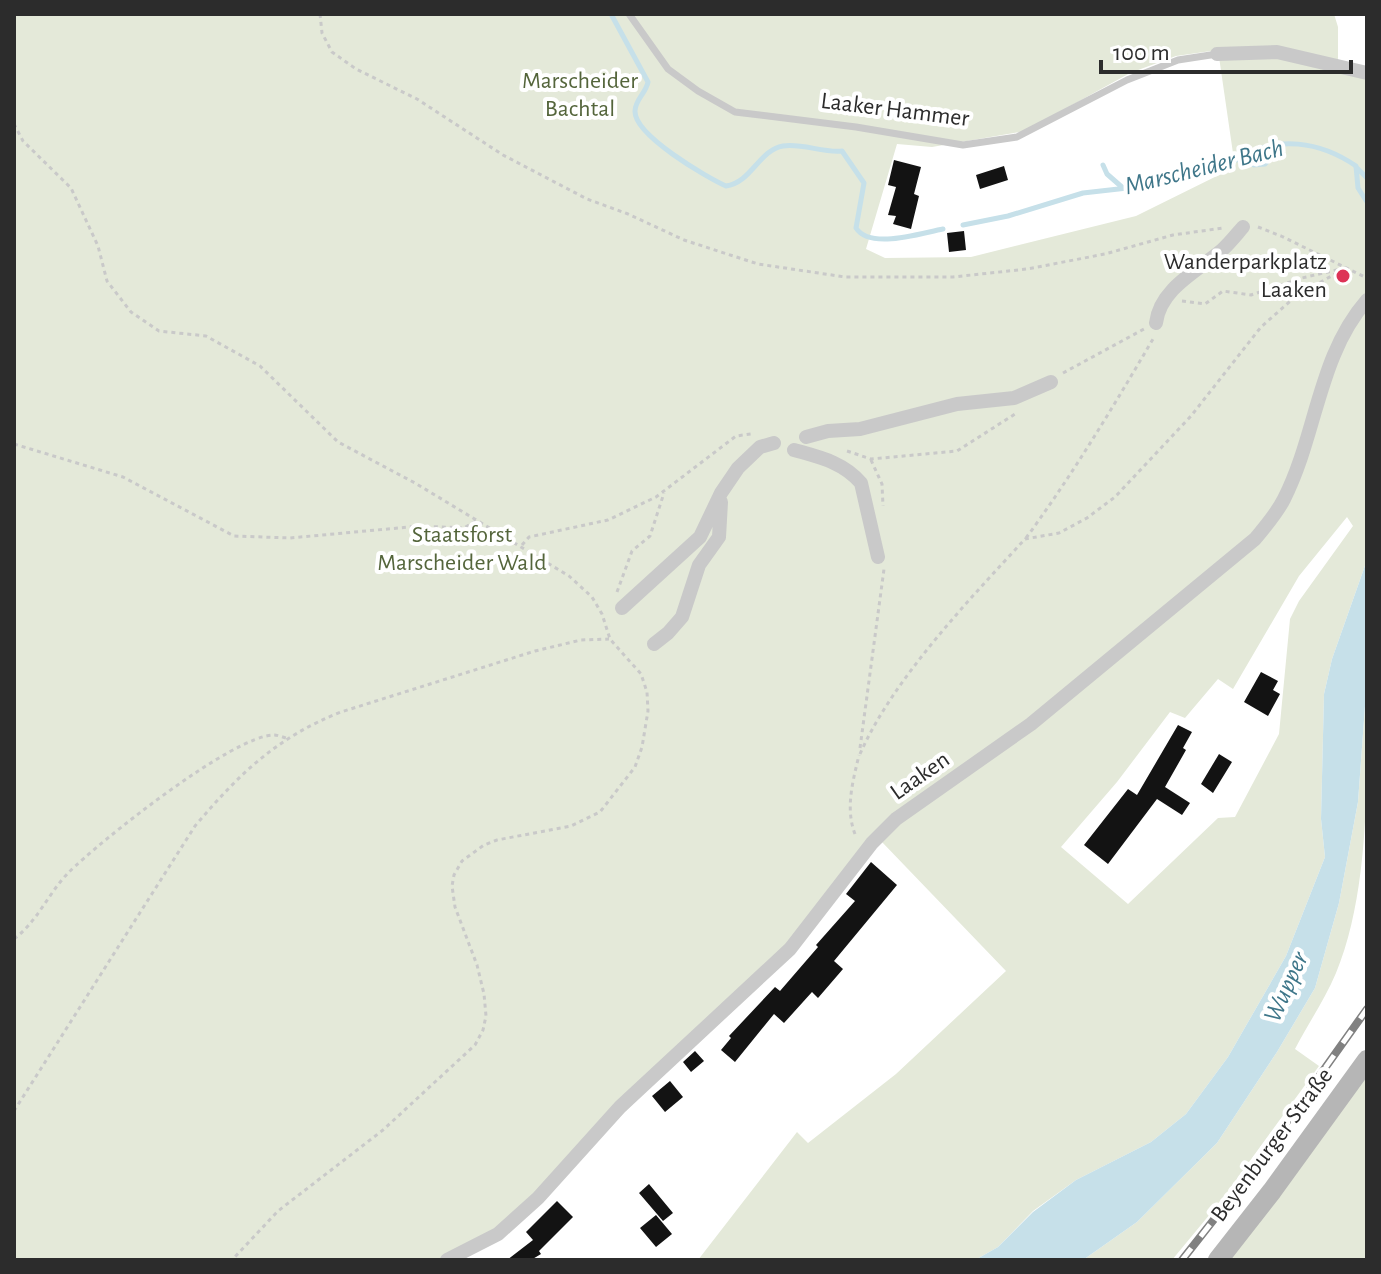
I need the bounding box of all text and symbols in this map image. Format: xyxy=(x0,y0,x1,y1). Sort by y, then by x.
scale bar xyxy=(1101,24,1351,74)
text: 100 m xyxy=(1113,41,1170,65)
park label: Marscheider Bachtal xyxy=(522,69,638,121)
street label: Laaker Hammer xyxy=(819,89,971,131)
water label: Marscheider Bach xyxy=(1122,135,1286,199)
place label: Wanderparkplatz Laaken xyxy=(1164,250,1327,302)
marker: Wanderparkplatz Laaken xyxy=(1334,267,1352,285)
park label: Staatsforst Marscheider Wald xyxy=(377,523,547,575)
street label: Laaken xyxy=(886,747,954,805)
water label: Wupper xyxy=(1259,946,1314,1026)
street label: Beyenburger Straße xyxy=(1207,1064,1337,1226)

